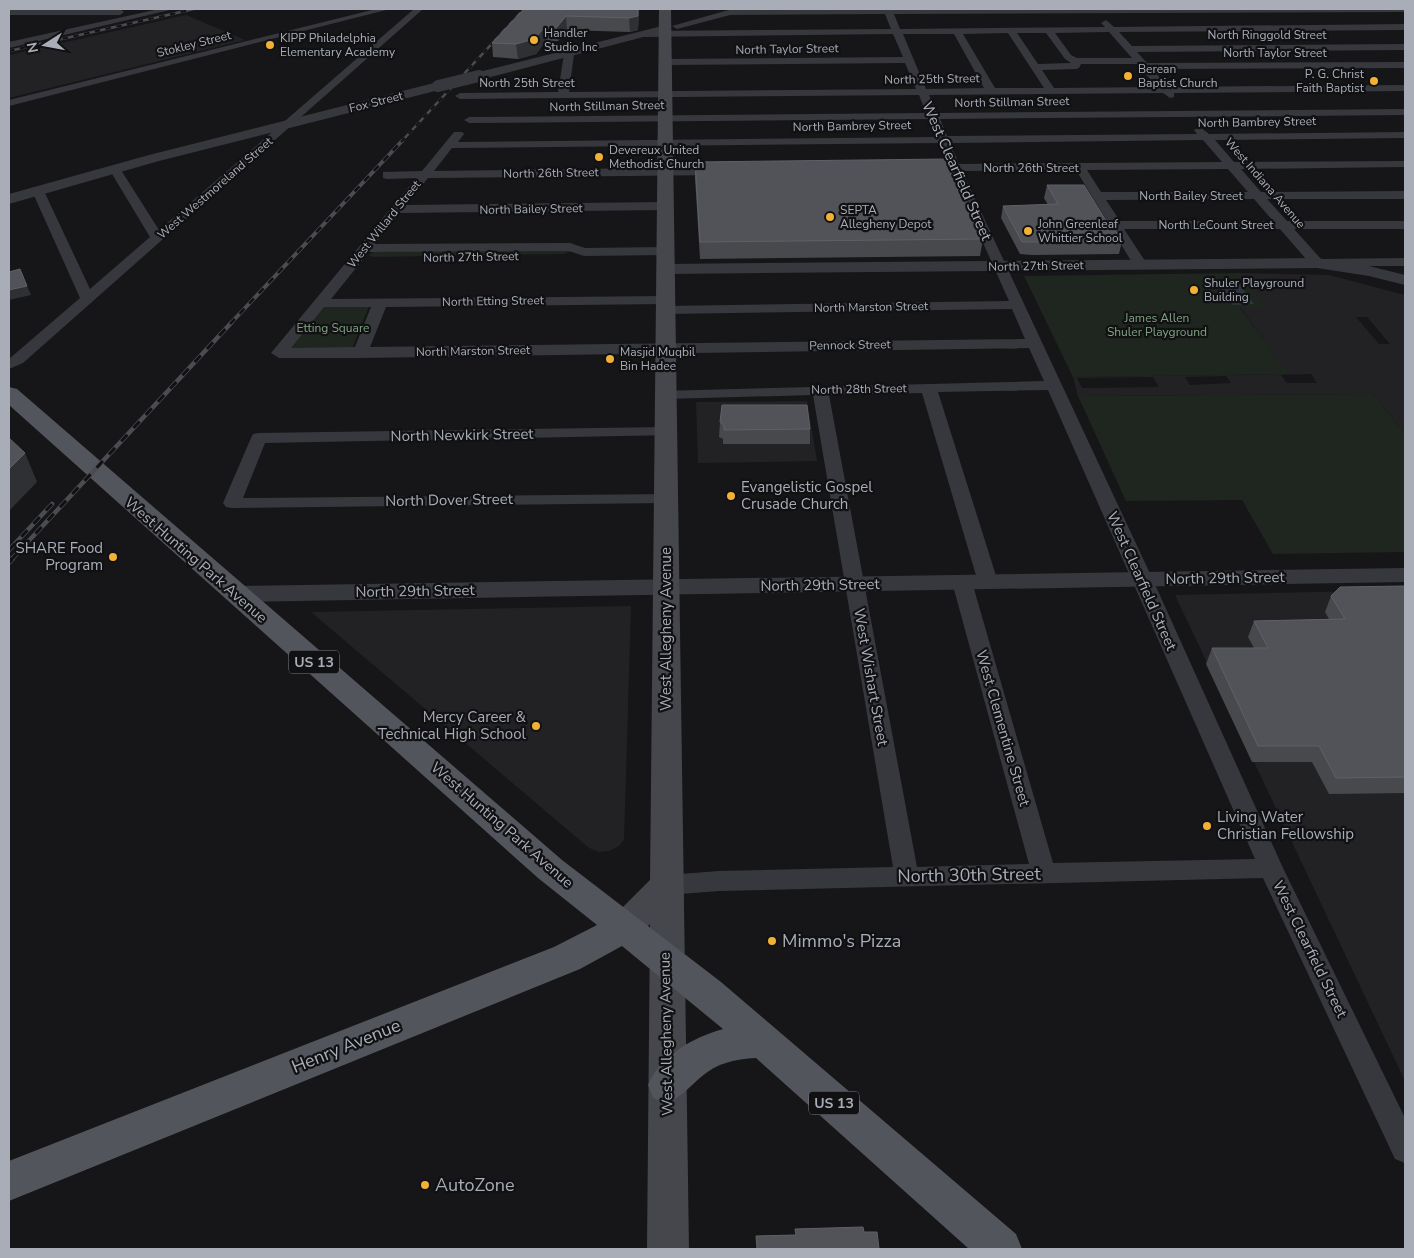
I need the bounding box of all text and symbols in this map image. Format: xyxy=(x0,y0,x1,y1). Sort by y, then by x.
north arrow xyxy=(20,20,70,70)
place label: Handler Studio Inc xyxy=(544,25,598,55)
street label: Stokley Street xyxy=(155,27,234,61)
street label: North Ringgold Street xyxy=(1208,27,1327,43)
place label: KIPP Philadelphia Elementary Academy xyxy=(280,30,396,60)
marker: Handler Studio Inc xyxy=(528,34,540,46)
marker: KIPP Philadelphia Elementary Academy xyxy=(264,39,276,51)
text: N xyxy=(22,40,43,54)
street label: North Taylor Street xyxy=(735,40,840,58)
street label: North Taylor Street xyxy=(1223,45,1327,61)
place label: Berean Baptist Church xyxy=(1138,61,1218,91)
place label: P. G. Christ Faith Baptist xyxy=(1296,66,1365,96)
street label: North 25th Street xyxy=(884,70,981,88)
marker: Berean Baptist Church xyxy=(1122,70,1134,82)
street label: North 25th Street xyxy=(479,75,576,91)
marker: P. G. Christ Faith Baptist xyxy=(1368,75,1380,87)
street label: Fox Street xyxy=(347,87,405,116)
street label: North Stillman Street xyxy=(954,93,1070,111)
street label: North Stillman Street xyxy=(549,97,665,115)
street label: West Clearfield Street xyxy=(917,98,997,244)
street label: North Bambrey Street xyxy=(1198,113,1317,131)
street label: North Bambrey Street xyxy=(793,117,912,135)
street label: West Westmoreland Street xyxy=(154,133,277,243)
street label: West Indiana Avenue xyxy=(1221,134,1309,232)
place label: Devereux United Methodist Church xyxy=(609,142,704,172)
marker: Devereux United Methodist Church xyxy=(593,151,605,163)
street label: North 26th Street xyxy=(983,160,1080,176)
street label: North 26th Street xyxy=(503,164,600,182)
street label: West Willard Street xyxy=(344,176,425,271)
street label: North Bailey Street xyxy=(1139,188,1243,204)
street label: North Bailey Street xyxy=(479,200,584,218)
place label: SEPTA Allegheny Depot xyxy=(840,202,932,232)
marker: SEPTA Allegheny Depot xyxy=(824,211,836,223)
place label: John Greenleaf Whittier School xyxy=(1037,216,1123,246)
street label: North LeCount Street xyxy=(1158,217,1274,233)
marker: John Greenleaf Whittier School xyxy=(1022,225,1034,237)
street label: North 27th Street xyxy=(423,248,520,266)
street label: North 27th Street xyxy=(988,257,1085,275)
place label: Shuler Playground Building xyxy=(1204,275,1304,305)
marker: Shuler Playground Building xyxy=(1188,284,1200,296)
street label: North Etting Street xyxy=(442,292,545,310)
street label: North Marston Street xyxy=(814,298,929,316)
park label: James Allen Shuler Playground xyxy=(1107,310,1207,340)
park label: Etting Square xyxy=(297,320,369,336)
street label: Pennock Street xyxy=(809,336,892,354)
street label: North Marston Street xyxy=(416,342,531,360)
place label: Masjid Muqbil Bin Hadee xyxy=(620,344,696,374)
marker: Masjid Muqbil Bin Hadee xyxy=(604,353,616,365)
street label: North 28th Street xyxy=(811,380,908,398)
street label: North Newkirk Street xyxy=(390,424,534,446)
place label: Evangelistic Gospel Crusade Church xyxy=(741,477,873,514)
street label: North Dover Street xyxy=(385,489,514,511)
marker: Evangelistic Gospel Crusade Church xyxy=(725,490,737,502)
street label: West Hunting Park Avenue xyxy=(120,492,272,628)
street label: West Clearfield Street xyxy=(1102,508,1182,654)
place label: SHARE Food Program xyxy=(15,538,103,575)
street label: West Allegheny Avenue xyxy=(656,547,676,711)
marker: SHARE Food Program xyxy=(107,551,119,563)
street label: North 29th Street xyxy=(1165,567,1286,589)
street label: North 29th Street xyxy=(760,574,881,596)
street label: North 29th Street xyxy=(355,580,476,602)
street label: West Wishart Street xyxy=(849,607,893,748)
street label: West Clementine Street xyxy=(971,648,1035,809)
road number: US 13 xyxy=(289,650,339,674)
place label: Mercy Career & Technical High School xyxy=(378,707,527,744)
marker: Mercy Career & Technical High School xyxy=(530,720,542,732)
street label: West Hunting Park Avenue xyxy=(426,757,578,893)
place label: Living Water Christian Fellowship xyxy=(1217,807,1354,844)
marker: Living Water Christian Fellowship xyxy=(1201,820,1213,832)
street label: North 30th Street xyxy=(897,862,1042,888)
street label: West Clearfield Street xyxy=(1268,877,1352,1022)
place label: Mimmo's Pizza xyxy=(782,929,901,953)
marker: Mimmo's Pizza xyxy=(766,935,778,947)
street label: West Allegheny Avenue xyxy=(655,952,677,1116)
street label: Henry Avenue xyxy=(288,1013,404,1079)
road number: US 13 xyxy=(809,1092,859,1114)
place label: AutoZone xyxy=(435,1173,515,1197)
marker: AutoZone xyxy=(419,1179,431,1191)

